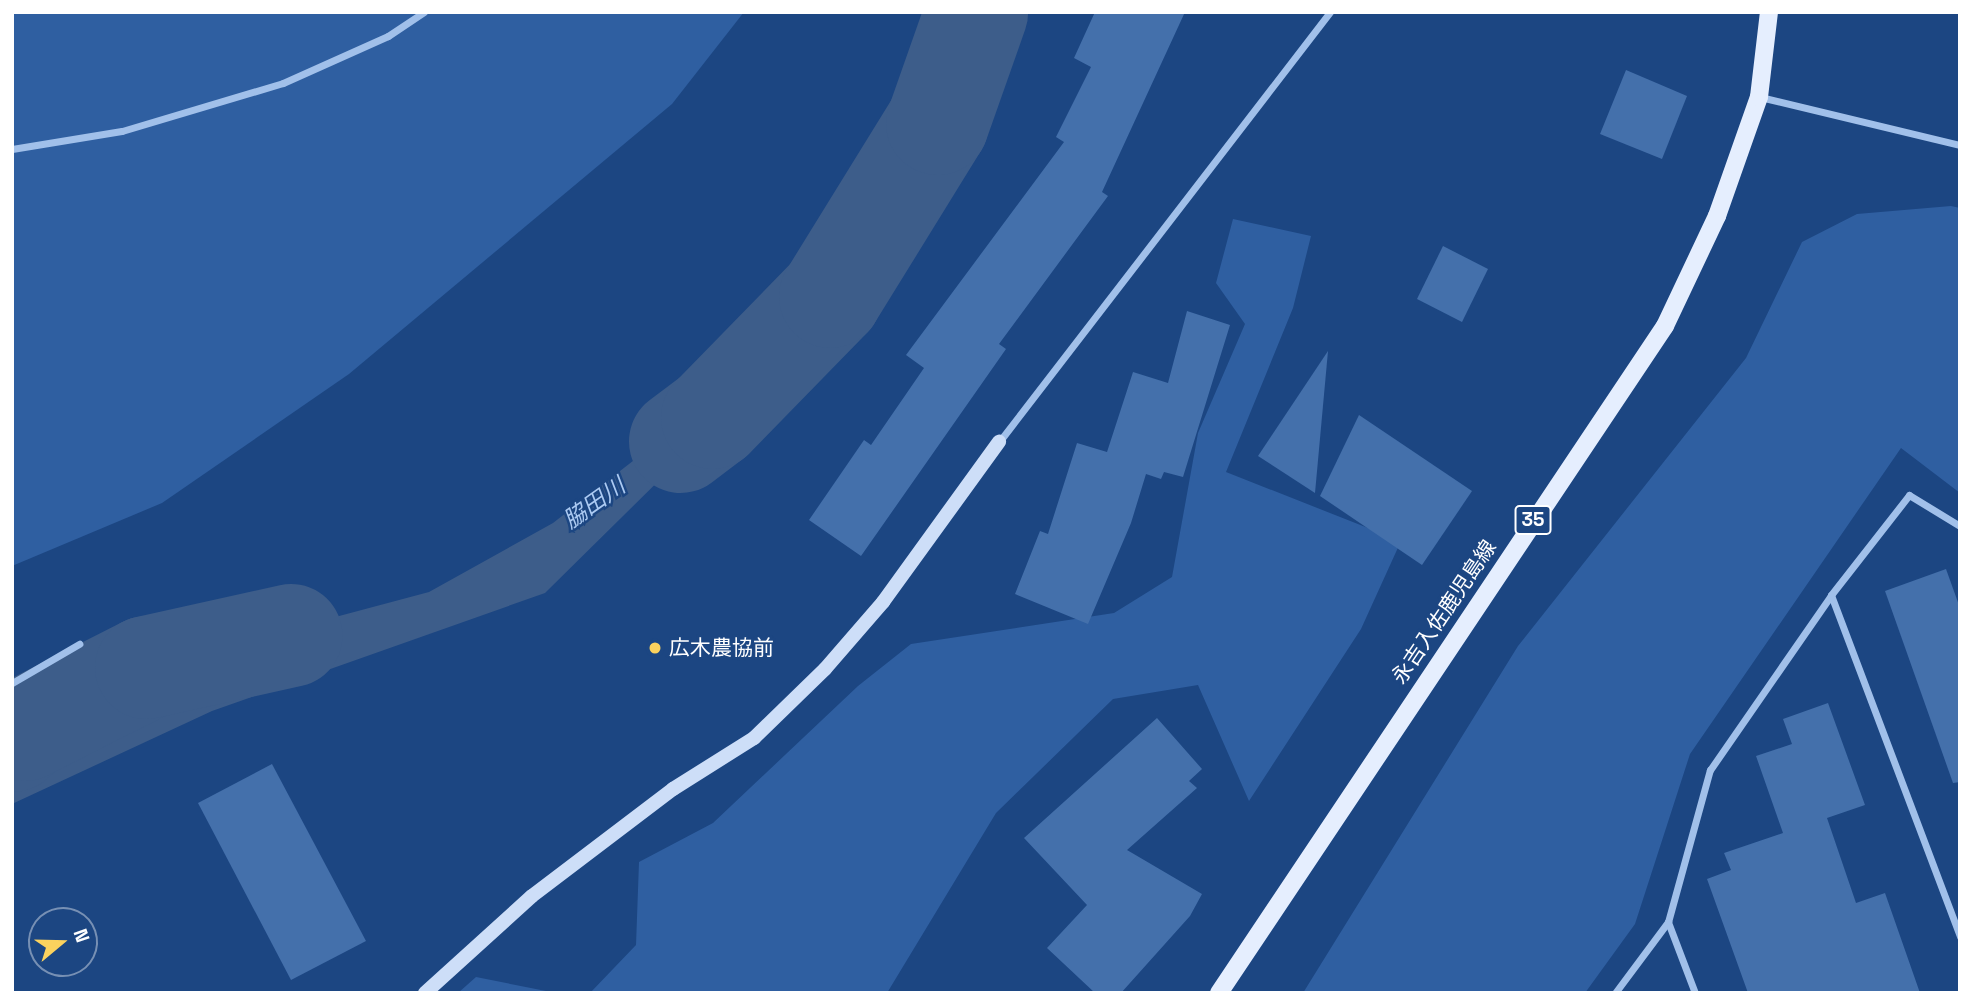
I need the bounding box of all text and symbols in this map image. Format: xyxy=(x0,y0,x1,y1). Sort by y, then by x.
water label: 脇田川 xyxy=(558,472,630,534)
road number: 35 xyxy=(1514,505,1552,536)
street label: 永吉入佐鹿児島線 xyxy=(1387,535,1501,689)
place label: 広木農協前 xyxy=(669,635,774,661)
marker: 広木農協前 xyxy=(647,640,663,656)
north arrow xyxy=(28,907,98,977)
text: N xyxy=(68,926,95,946)

